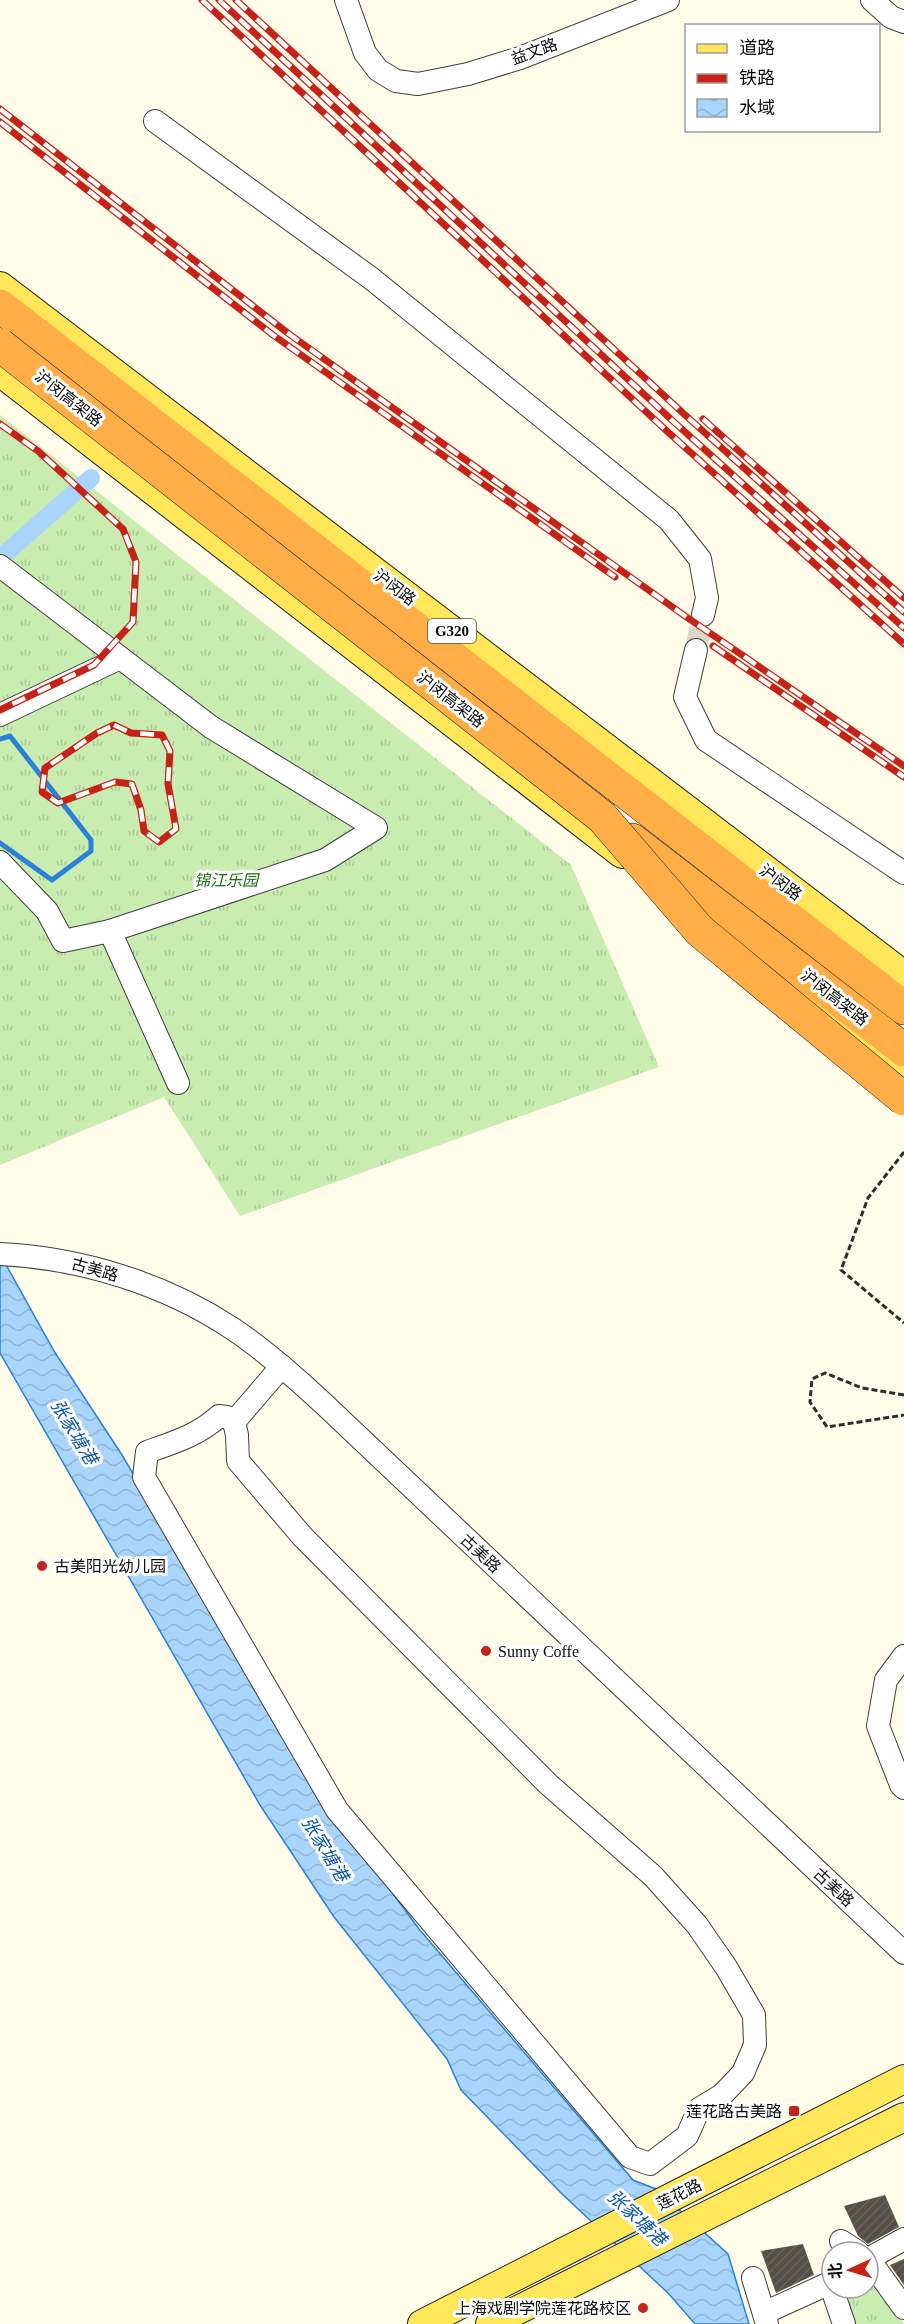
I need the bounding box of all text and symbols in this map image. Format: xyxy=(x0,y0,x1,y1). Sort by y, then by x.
legend xyxy=(685,24,880,132)
street label: 益文路 xyxy=(509,35,560,68)
text: 道路 xyxy=(739,38,775,58)
text: 铁路 xyxy=(739,68,775,88)
text: 水域 xyxy=(739,98,775,118)
street label: 沪闵高架路 xyxy=(32,367,105,430)
street label: 沪闵路 xyxy=(370,566,419,609)
road number: G320 xyxy=(428,619,476,643)
street label: 沪闵高架路 xyxy=(414,668,487,731)
street label: 沪闵路 xyxy=(756,861,805,904)
park label: 锦江乐园 xyxy=(194,872,260,889)
street label: 沪闵高架路 xyxy=(798,966,871,1029)
street label: 古美路 xyxy=(69,1255,120,1284)
water label: 张家塘港 xyxy=(47,1396,103,1471)
street label: 古美路 xyxy=(457,1531,504,1576)
place label: 古美阳光幼儿园 xyxy=(54,1558,166,1575)
marker: 古美阳光幼儿园 xyxy=(35,1559,49,1573)
place label: Sunny Coffe xyxy=(498,1643,579,1661)
marker: Sunny Coffe xyxy=(479,1644,493,1658)
water label: 张家塘港 xyxy=(298,1813,354,1888)
street label: 古美路 xyxy=(810,1865,857,1910)
place label: 莲花路古美路 xyxy=(686,2103,782,2120)
marker: 莲花路古美路 xyxy=(787,2104,801,2118)
street label: 莲花路 xyxy=(654,2176,704,2213)
water label: 张家塘港 xyxy=(604,2186,672,2252)
north arrow xyxy=(820,2240,880,2300)
text: 北 xyxy=(826,2262,845,2280)
place label: 上海戏剧学院莲花路校区 xyxy=(455,2300,631,2317)
marker: 上海戏剧学院莲花路校区 xyxy=(636,2301,650,2315)

